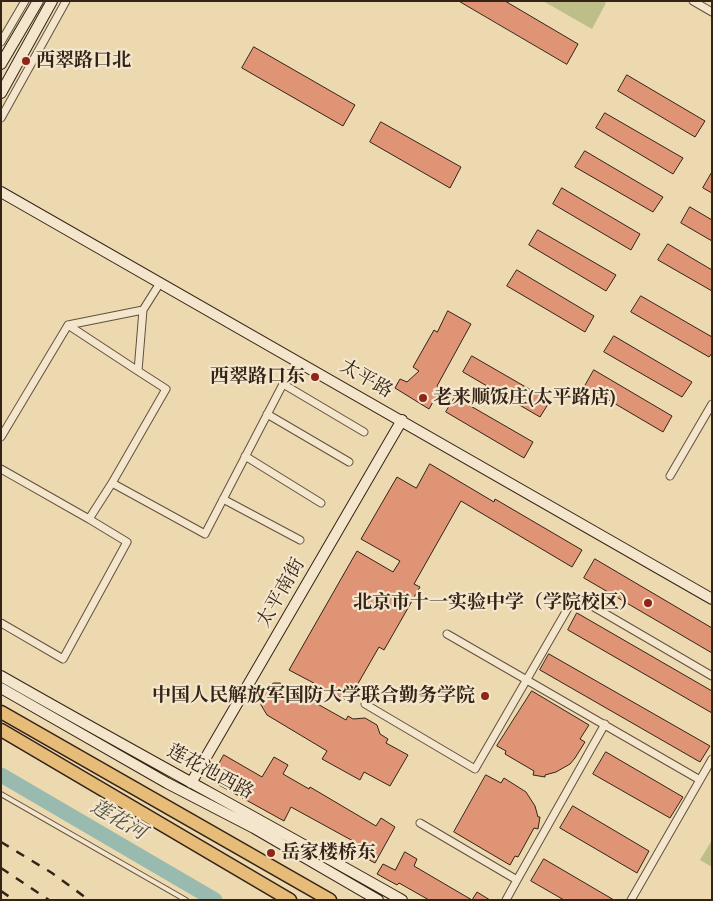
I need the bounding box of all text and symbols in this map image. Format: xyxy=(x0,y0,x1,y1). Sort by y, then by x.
place label: 西翠路口北 xyxy=(36,50,131,72)
marker: 西翠路口北 xyxy=(20,55,32,67)
street label: 太平路 xyxy=(336,355,396,403)
place label: 西翠路口东 xyxy=(210,366,305,388)
marker: 西翠路口东 xyxy=(309,371,321,383)
place label: 老来顺饭庄(太平路店) xyxy=(433,387,616,409)
marker: 老来顺饭庄(太平路店) xyxy=(417,392,429,404)
street label: 太平南街 xyxy=(252,554,310,632)
place label: 北京市十一实验中学（学院校区） xyxy=(353,592,638,614)
marker: 北京市十一实验中学（学院校区） xyxy=(642,597,654,609)
place label: 中国人民解放军国防大学联合勤务学院 xyxy=(152,685,475,707)
marker: 中国人民解放军国防大学联合勤务学院 xyxy=(479,690,491,702)
street label: 莲花池西路 xyxy=(163,740,257,804)
water label: 莲花河 xyxy=(86,795,150,845)
place label: 岳家楼桥东 xyxy=(281,842,376,864)
marker: 岳家楼桥东 xyxy=(265,847,277,859)

